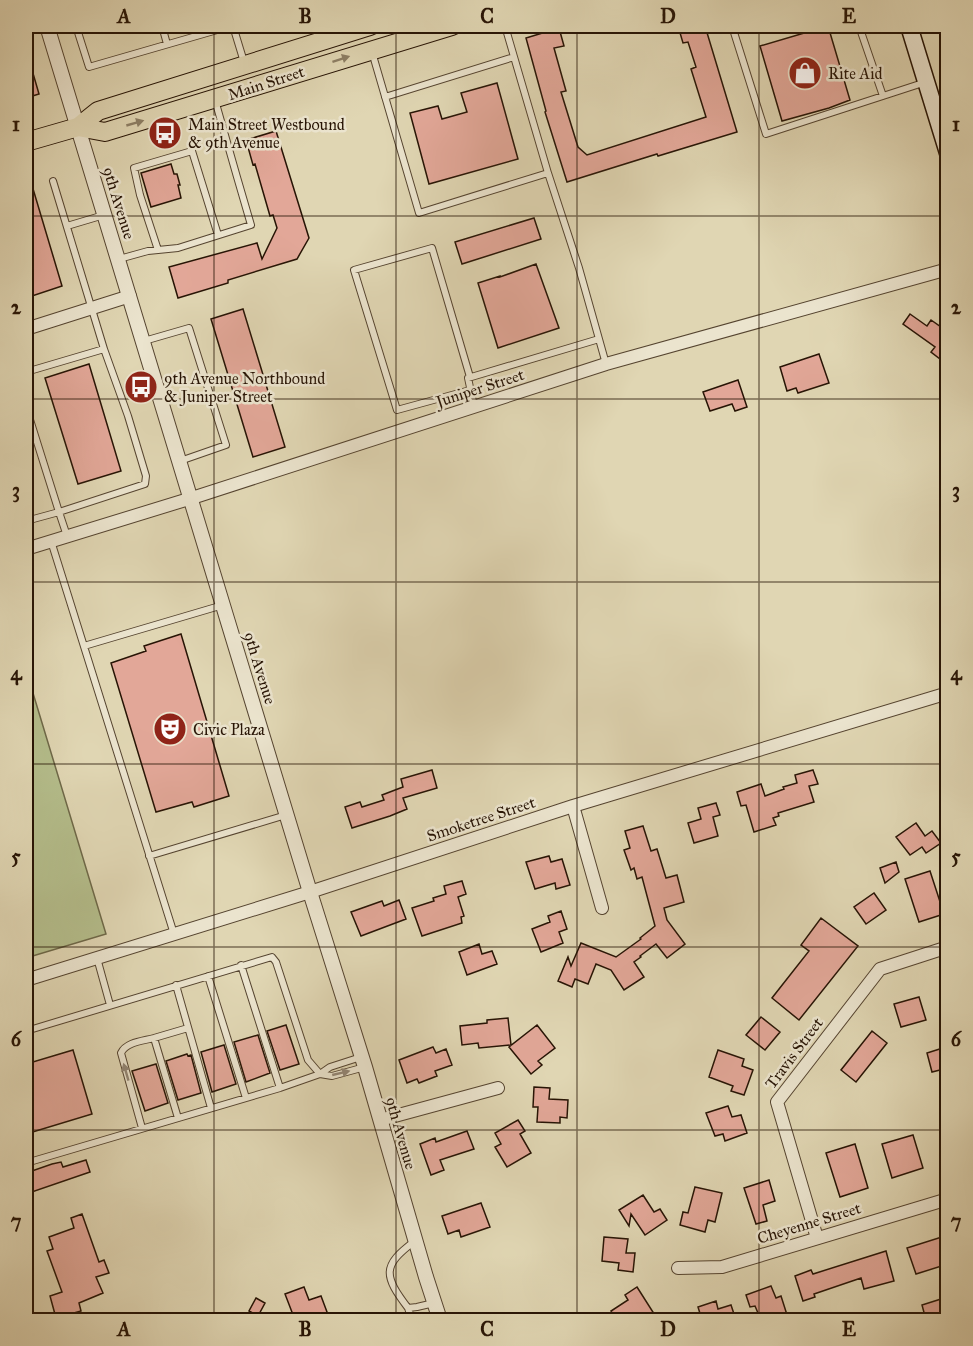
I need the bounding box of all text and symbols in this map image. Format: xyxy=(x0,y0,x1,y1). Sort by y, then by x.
text: A xyxy=(115,4,131,28)
text: B xyxy=(298,4,312,28)
text: C xyxy=(480,4,494,28)
text: D xyxy=(660,4,676,28)
text: E xyxy=(842,4,857,28)
one-way arrow xyxy=(332,54,350,63)
shop icon: Rite Aid xyxy=(787,55,823,91)
street label: Main Street xyxy=(225,62,307,104)
place label: Rite Aid xyxy=(828,64,883,83)
text: 1 xyxy=(12,112,20,136)
text: 1 xyxy=(952,112,960,136)
bus stop icon: Main Street Westbound & 9th Avenue xyxy=(147,115,183,151)
place label: Main Street Westbound & 9th Avenue xyxy=(188,115,345,152)
one-way arrow xyxy=(126,118,144,127)
street label: 9th Avenue xyxy=(99,165,139,242)
text: 2 xyxy=(11,295,22,319)
text: 2 xyxy=(951,295,962,319)
street label: Juniper Street xyxy=(432,365,527,413)
bus stop icon: 9th Avenue Northbound & Juniper Street xyxy=(123,369,159,405)
place label: 9th Avenue Northbound & Juniper Street xyxy=(164,369,325,407)
text: 3 xyxy=(12,478,20,503)
text: 3 xyxy=(952,478,960,503)
street label: 9th Avenue xyxy=(240,630,280,707)
text: 4 xyxy=(10,661,22,686)
text: 4 xyxy=(950,661,962,686)
theatre icon: Civic Plaza xyxy=(152,711,188,747)
place label: Civic Plaza xyxy=(193,720,265,739)
street label: Smoketree Street xyxy=(424,792,538,845)
text: 5 xyxy=(11,844,21,868)
text: 5 xyxy=(951,844,961,868)
street label: Travis Street xyxy=(761,1013,827,1092)
text: 6 xyxy=(11,1027,23,1051)
text: 6 xyxy=(951,1027,963,1051)
one-way arrow xyxy=(121,1063,131,1081)
one-way arrow xyxy=(331,1068,350,1077)
street label: 9th Avenue xyxy=(382,1095,421,1172)
street label: Cheyenne Street xyxy=(755,1198,863,1248)
text: 7 xyxy=(11,1209,22,1233)
text: 7 xyxy=(951,1209,962,1233)
text: A xyxy=(115,1317,131,1341)
text: B xyxy=(298,1317,312,1341)
text: C xyxy=(480,1317,494,1341)
text: D xyxy=(660,1317,676,1341)
text: E xyxy=(842,1317,857,1341)

